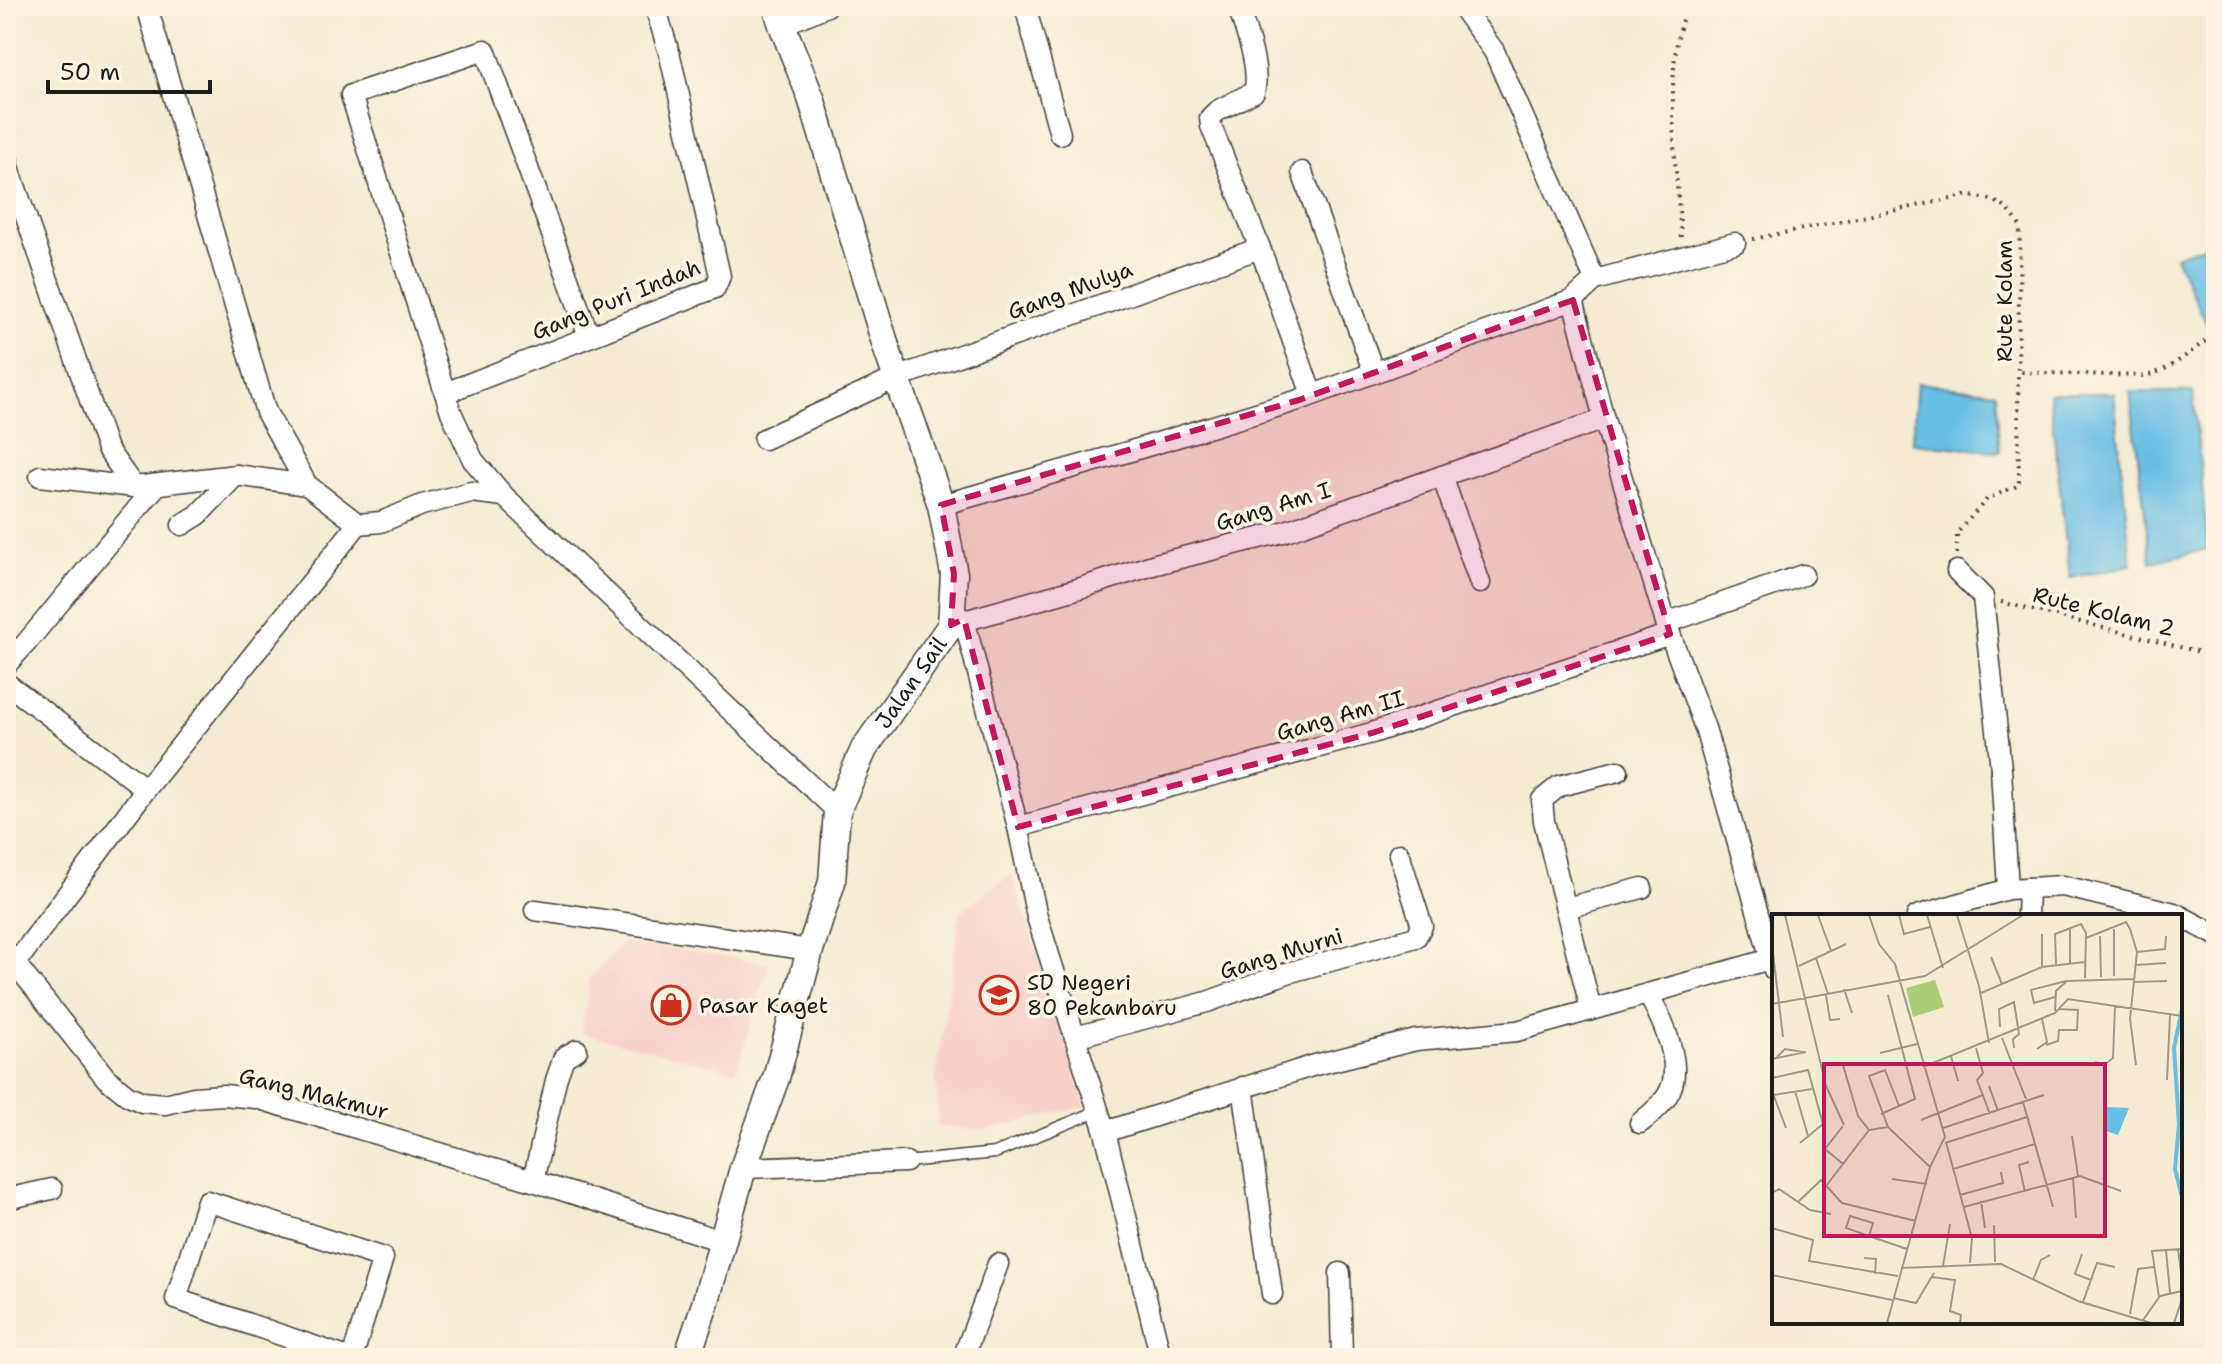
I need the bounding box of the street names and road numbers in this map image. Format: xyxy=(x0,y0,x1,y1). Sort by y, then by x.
street label: Rute Kolam xyxy=(1990,240,2019,362)
street label: Gang Puri Indah xyxy=(528,252,705,346)
street label: Gang Mulya xyxy=(1004,254,1137,326)
street label: Gang Am I xyxy=(1212,475,1334,538)
street label: Rute Kolam 2 xyxy=(2030,580,2178,643)
street label: Jalan Sail xyxy=(869,631,954,735)
street label: Gang Am II xyxy=(1273,683,1407,748)
street label: Gang Murni xyxy=(1216,921,1346,986)
street label: Gang Makmur xyxy=(236,1061,392,1126)

